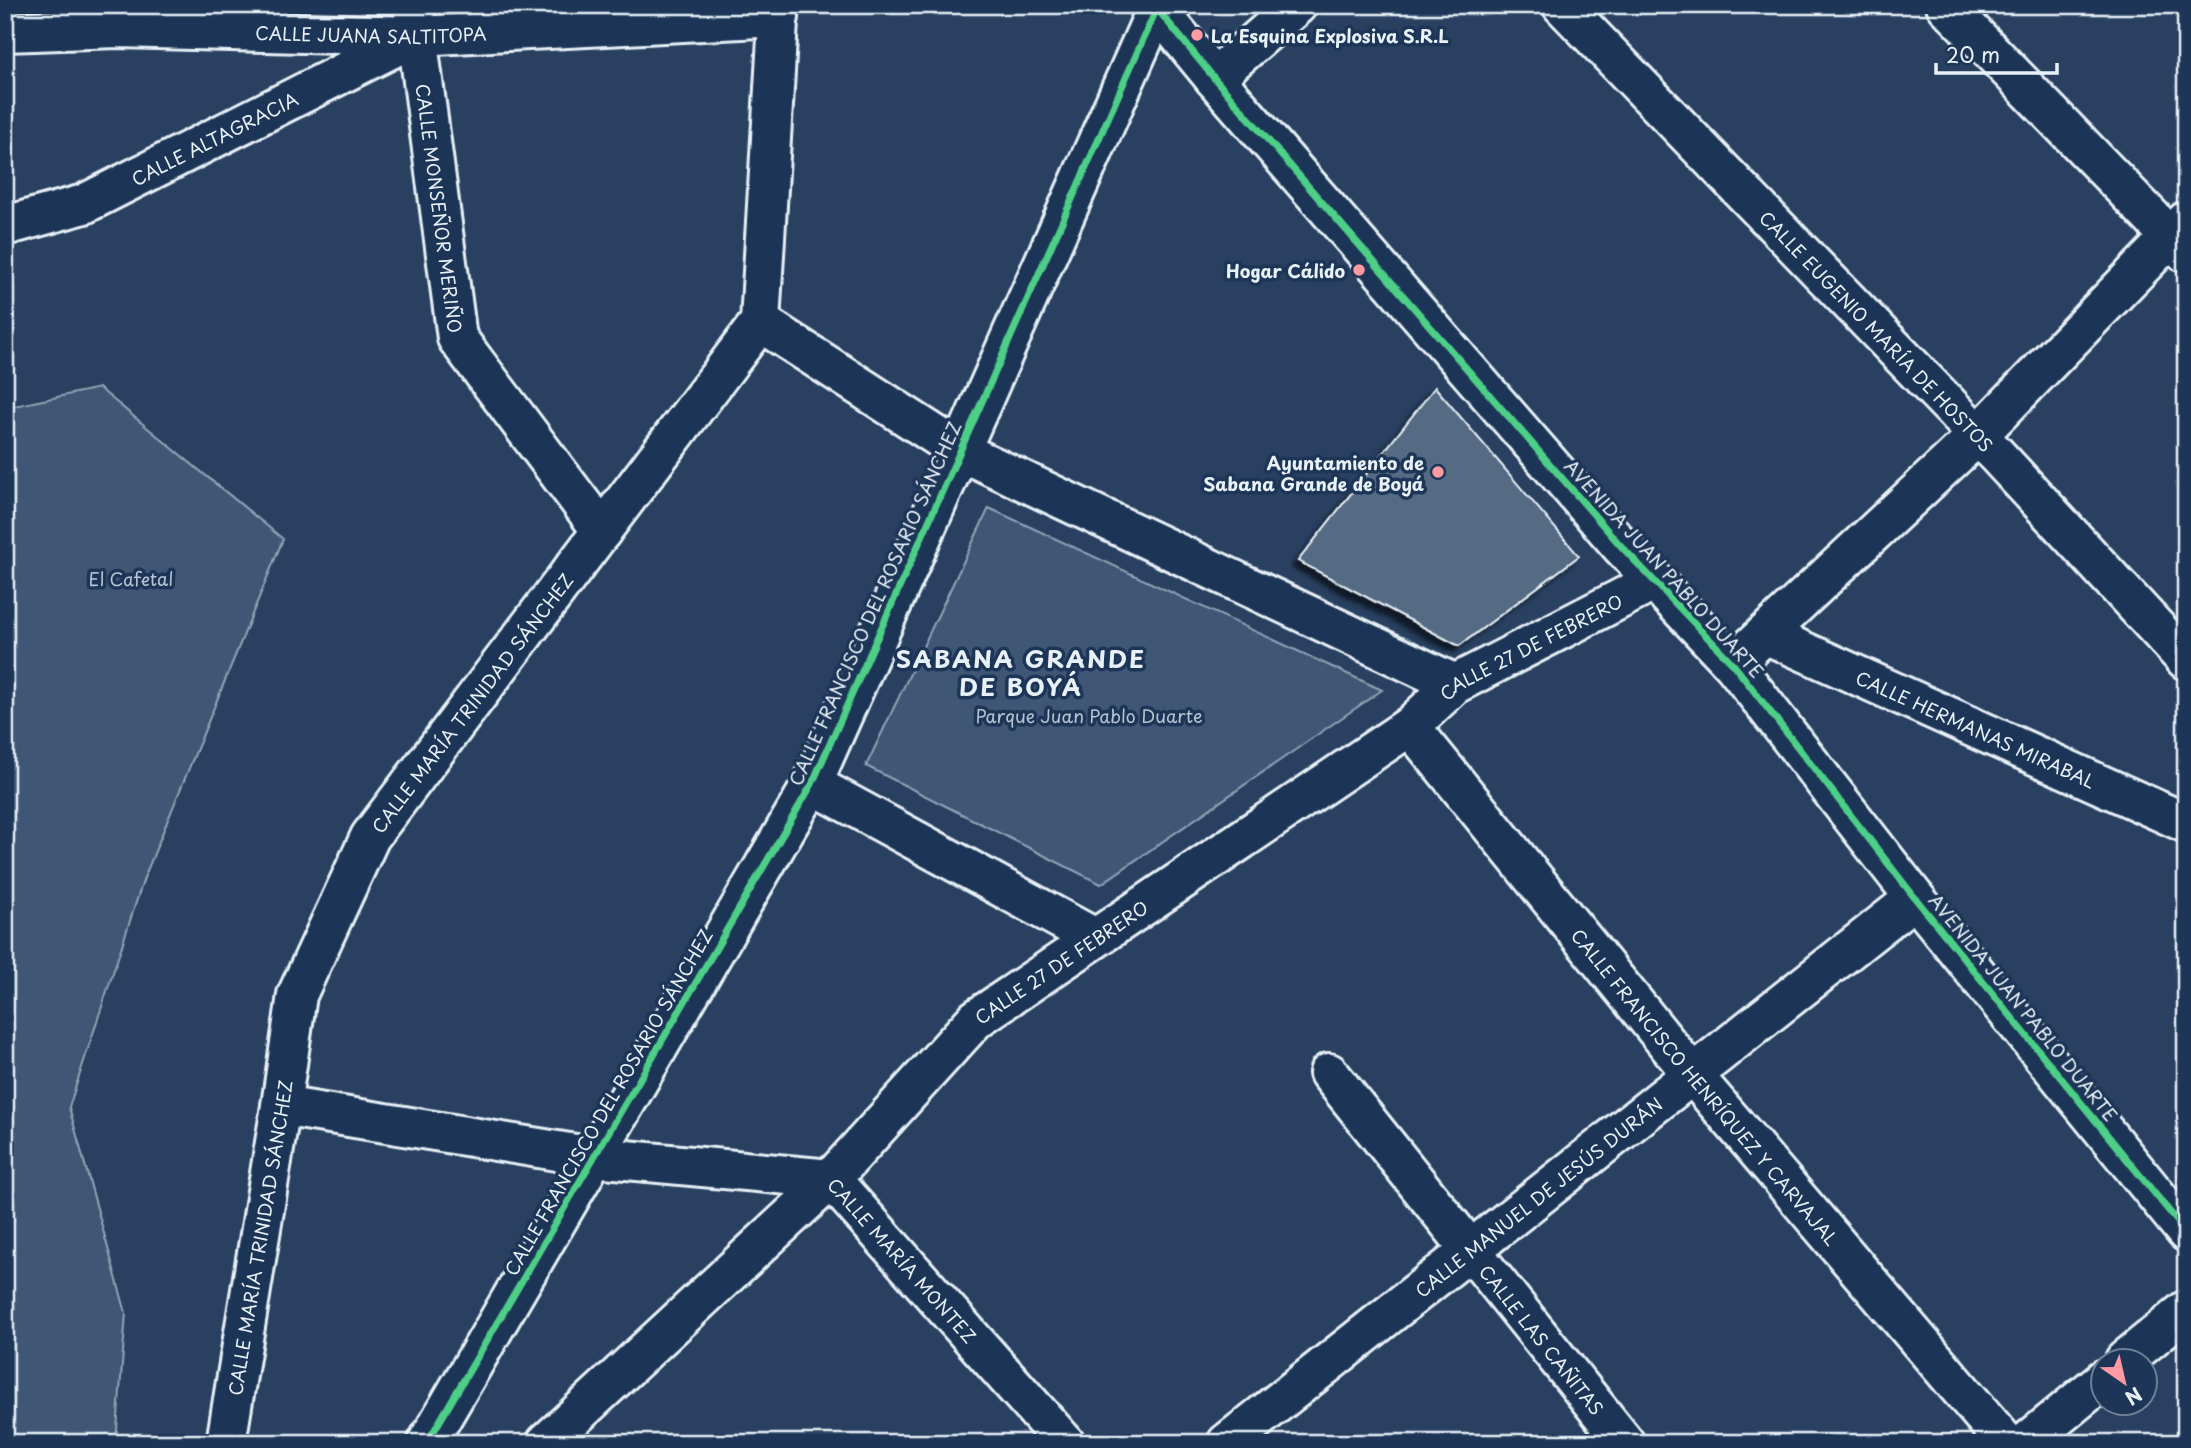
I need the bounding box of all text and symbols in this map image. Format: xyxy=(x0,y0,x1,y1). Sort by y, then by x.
street label: CALLE JUANA SALTITOPA xyxy=(255,18,487,50)
place label: La Esquina Explosiva S.R.L xyxy=(1211,22,1449,49)
marker: La Esquina Explosiva S.R.L xyxy=(1189,27,1205,43)
scale bar xyxy=(1936,32,2056,76)
text: 20 m xyxy=(1946,38,2000,70)
street label: CALLE MONSEÑOR MERIÑO xyxy=(410,82,470,335)
street label: CALLE ALTAGRACIA xyxy=(126,84,302,192)
street label: CALLE EUGENIO MARÍA DE HOSTOS xyxy=(1754,204,2000,457)
place label: Hogar Cálido xyxy=(1226,257,1345,284)
marker: Hogar Cálido xyxy=(1351,262,1367,278)
street label: CALLE FRANCISCO DEL ROSARIO SÁNCHEZ xyxy=(781,416,967,790)
place label: Ayuntamiento de Sabana Grande de Boyá xyxy=(1203,449,1424,497)
street label: AVENIDA JUAN PABLO DUARTE xyxy=(1559,452,1771,684)
marker: Ayuntamiento de Sabana Grande de Boyá xyxy=(1430,464,1446,480)
park label: El Cafetal xyxy=(88,565,174,592)
street label: CALLE MARÍA TRINIDAD SÁNCHEZ xyxy=(364,567,579,838)
street label: CALLE 27 DE FEBRERO xyxy=(1433,587,1627,706)
district label: SABANA GRANDE DE BOYÁ xyxy=(896,640,1146,704)
street label: CALLE HERMANAS MIRABAL xyxy=(1852,663,2100,794)
park label: Parque Juan Pablo Duarte xyxy=(976,702,1203,729)
street label: AVENIDA JUAN PABLO DUARTE xyxy=(1923,887,2125,1127)
street label: CALLE 27 DE FEBRERO xyxy=(969,893,1153,1030)
street label: CALLE FRANCISCO HENRÍQUEZ Y CARVAJAL xyxy=(1565,922,1845,1251)
street label: CALLE FRANCISCO DEL ROSARIO SÁNCHEZ xyxy=(497,924,719,1280)
street label: CALLE MARÍA TRINIDAD SÁNCHEZ xyxy=(220,1078,298,1397)
street label: CALLE MANUEL DE JESÚS DURÁN xyxy=(1409,1090,1668,1303)
street label: CALLE MARÍA MONTEZ xyxy=(822,1171,983,1348)
street label: CALLE LAS CAÑITAS xyxy=(1473,1258,1611,1420)
north arrow xyxy=(2090,1346,2160,1416)
text: N xyxy=(2120,1381,2148,1413)

